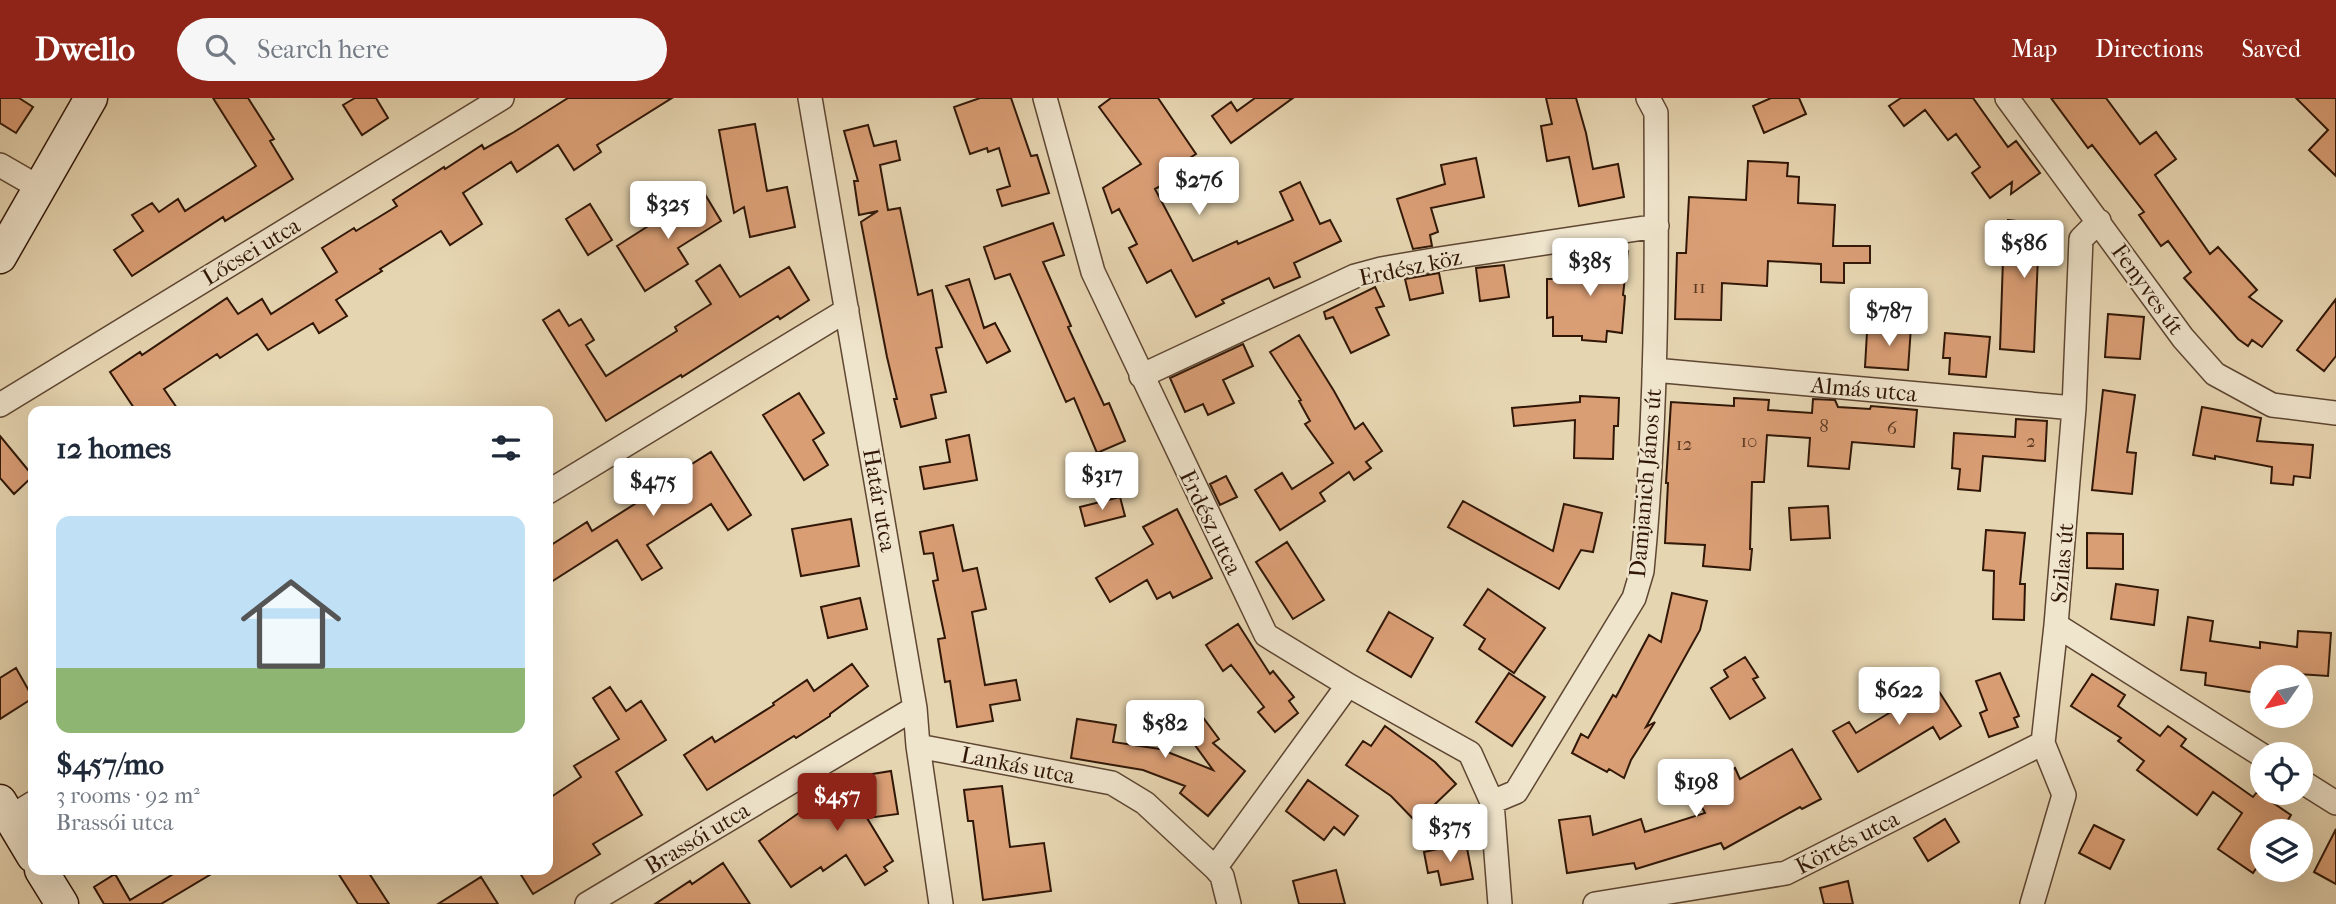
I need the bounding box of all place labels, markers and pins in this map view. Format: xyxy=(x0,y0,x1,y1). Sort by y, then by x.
pin: $276 xyxy=(1158,158,1240,217)
pin: $325 xyxy=(627,181,709,241)
pin: $586 xyxy=(1983,220,2065,280)
pin: $385 xyxy=(1549,238,1631,298)
pin: $787 xyxy=(1848,288,1930,348)
pin: $317 xyxy=(1061,452,1143,512)
pin: $475 xyxy=(612,458,694,518)
pin: $622 xyxy=(1858,668,1940,727)
pin: $582 xyxy=(1124,700,1206,760)
pin: $198 xyxy=(1655,760,1737,819)
pin: $457 xyxy=(796,774,878,833)
pin: $375 xyxy=(1409,804,1491,864)

